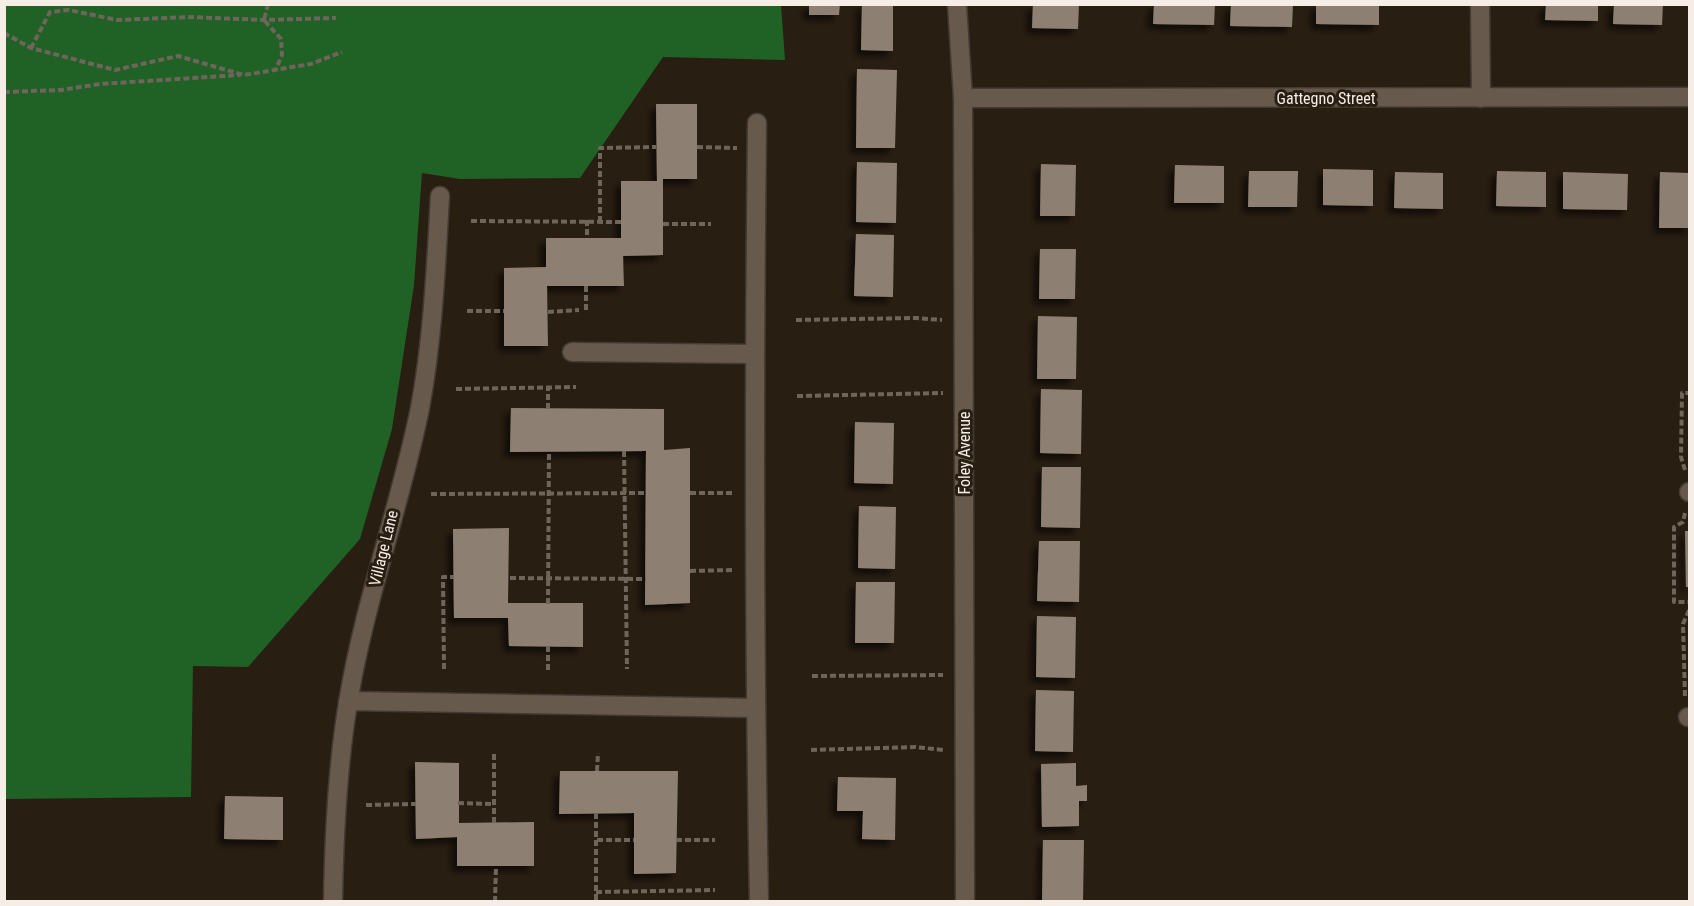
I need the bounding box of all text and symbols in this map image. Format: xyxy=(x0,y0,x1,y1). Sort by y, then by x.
street label: Gattegno Street xyxy=(1277,89,1376,108)
street label: Foley Avenue xyxy=(955,411,974,495)
street label: Village Lane xyxy=(365,508,402,588)

